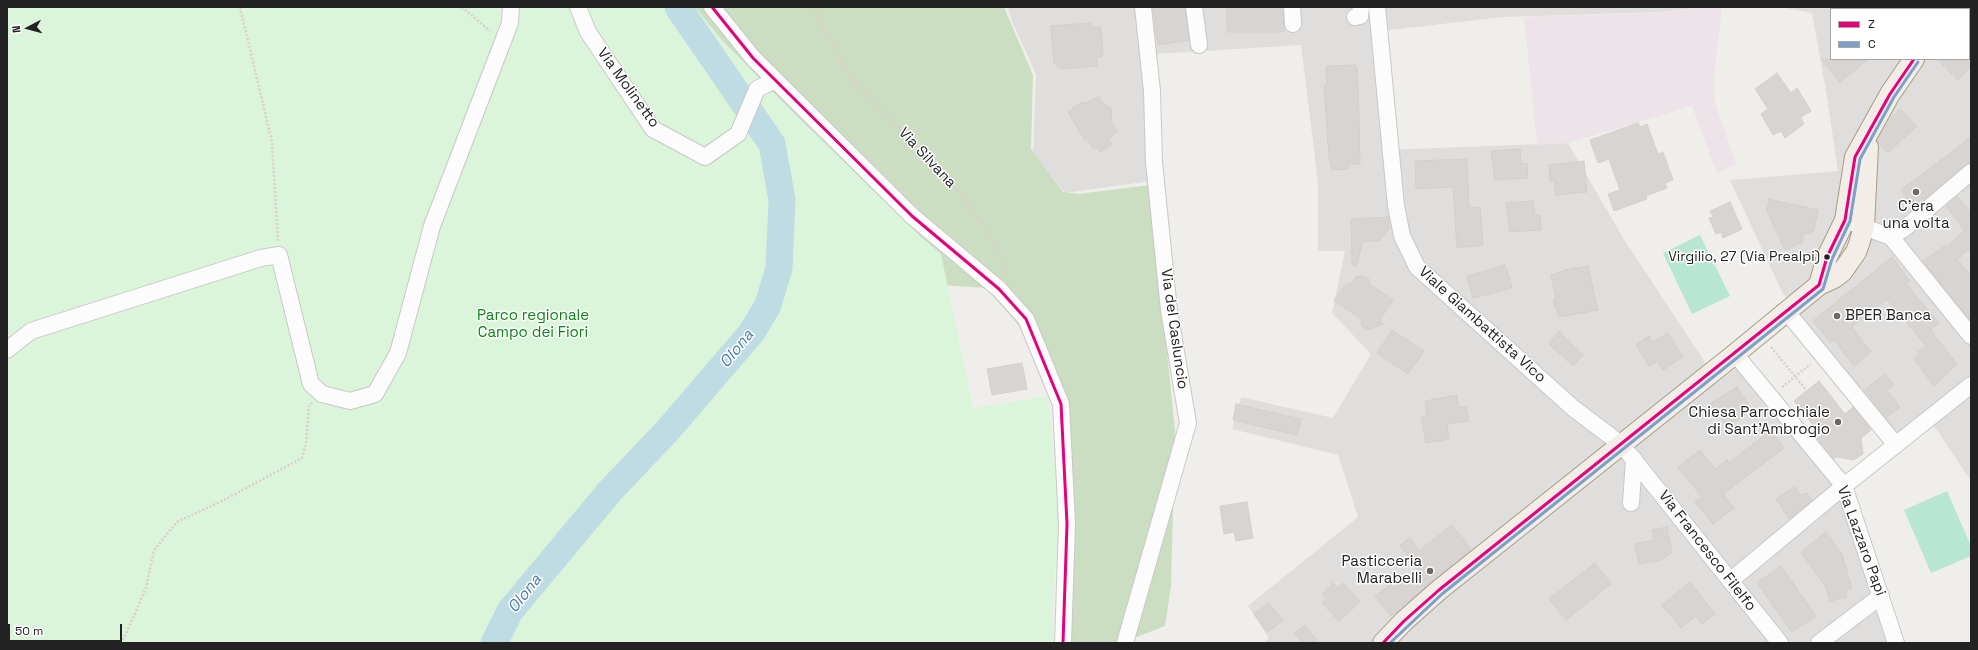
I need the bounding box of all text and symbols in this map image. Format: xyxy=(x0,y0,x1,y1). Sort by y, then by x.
north arrow xyxy=(8,8,48,48)
legend xyxy=(1830,8,1970,60)
text: Z xyxy=(1868,16,1875,32)
text: N xyxy=(9,25,23,34)
text: C xyxy=(1868,36,1876,52)
street label: Via Molinetto xyxy=(593,45,663,131)
street label: Via Silvana xyxy=(894,124,960,192)
marker: C'era una volta xyxy=(1911,187,1921,197)
place label: C'era una volta xyxy=(1882,198,1950,233)
place label: Virgilio, 27 (Via Prealpi) xyxy=(1668,249,1820,265)
marker: Virgilio, 27 (Via Prealpi) xyxy=(1822,252,1832,262)
street label: Viale Giambattista Vico xyxy=(1415,263,1549,387)
street label: Via del Casluncio xyxy=(1157,268,1191,390)
park label: Parco regionale Campo dei Fiori xyxy=(477,307,589,342)
place label: BPER Banca xyxy=(1845,307,1931,325)
marker: BPER Banca xyxy=(1832,311,1842,321)
water label: Olona xyxy=(716,326,758,372)
place label: Chiesa Parrocchiale di Sant'Ambrogio xyxy=(1689,404,1830,439)
marker: Chiesa Parrocchiale di Sant'Ambrogio xyxy=(1833,417,1843,427)
street label: Via Lazzaro Papi xyxy=(1833,484,1889,598)
street label: Via Francesco Filelfo xyxy=(1654,487,1760,615)
place label: Pasticceria Marabelli xyxy=(1342,553,1422,588)
marker: Pasticceria Marabelli xyxy=(1425,566,1435,576)
water label: Olona xyxy=(504,571,546,617)
scale bar xyxy=(10,616,124,642)
text: 50 m xyxy=(15,623,43,639)

